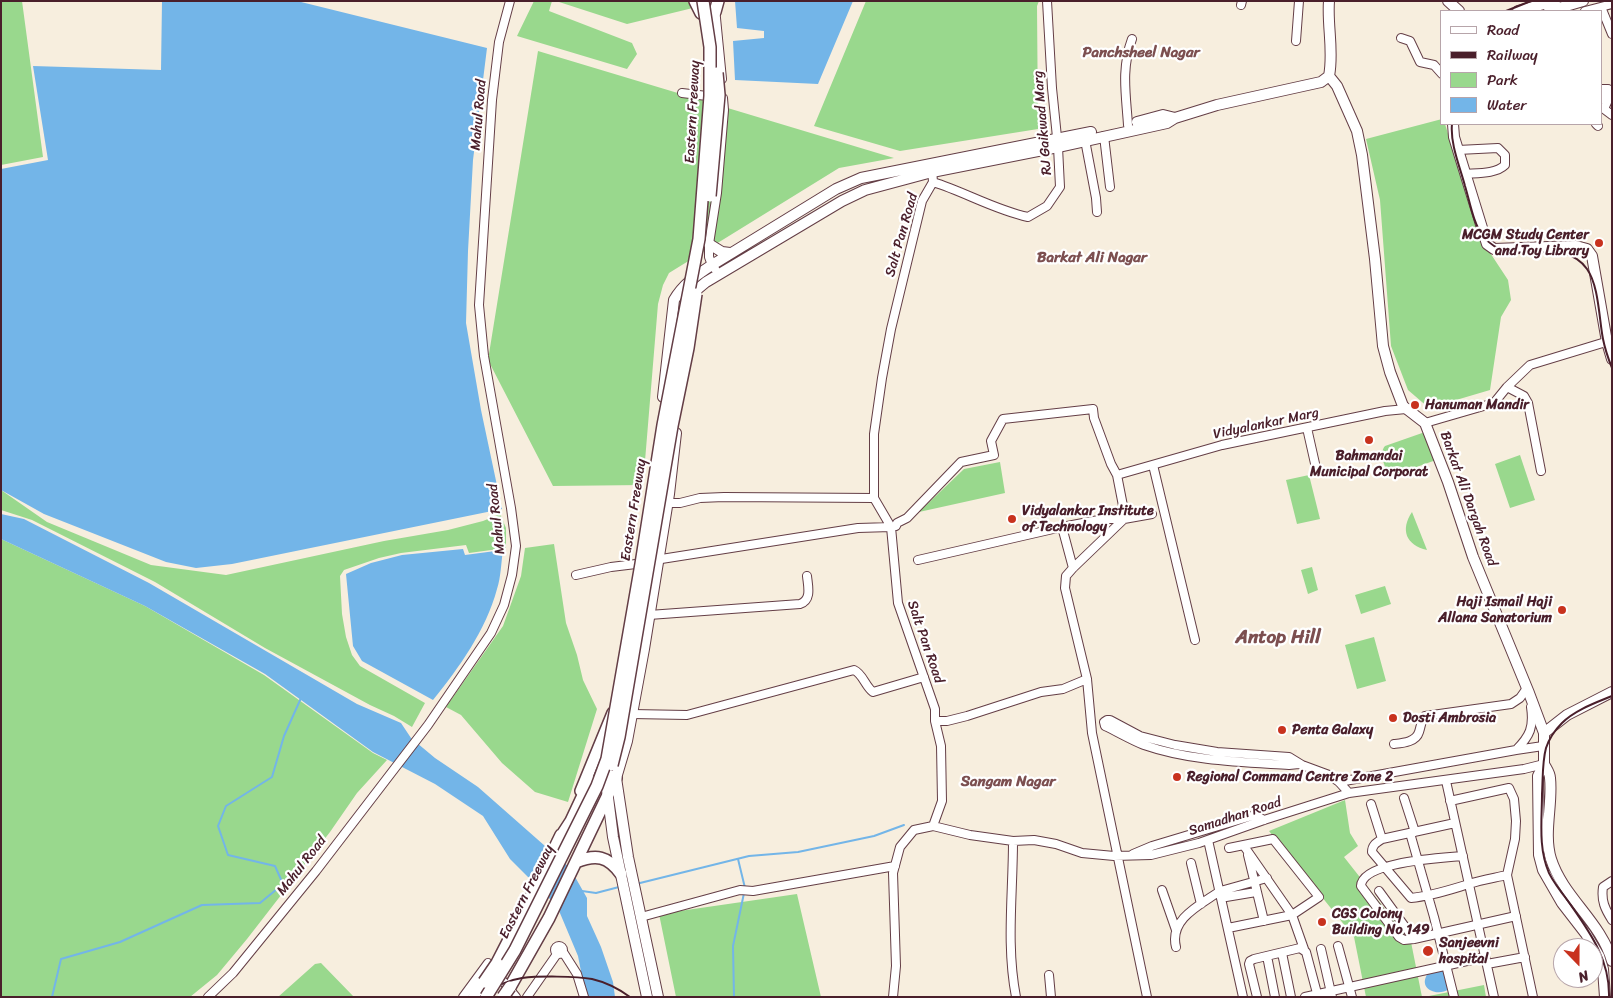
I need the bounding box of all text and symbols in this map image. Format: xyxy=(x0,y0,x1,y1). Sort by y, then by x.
legend xyxy=(1440,10,1603,125)
text: Road xyxy=(1487,17,1519,43)
text: Railway xyxy=(1487,42,1538,68)
district label: Panchsheel Nagar xyxy=(1082,44,1200,62)
street label: Eastern Freeway xyxy=(682,60,704,164)
text: Park xyxy=(1487,67,1518,93)
street label: RJ Gaikwad Marg xyxy=(1030,70,1056,176)
street label: Mahul Road xyxy=(468,79,490,151)
text: Water xyxy=(1487,92,1527,118)
street label: Salt Pan Road xyxy=(882,191,922,279)
place label: MCGM Study Center and Toy Library xyxy=(1462,227,1589,260)
marker: MCGM Study Center and Toy Library xyxy=(1593,237,1605,249)
district label: Barkat Ali Nagar xyxy=(1037,249,1147,267)
place label: Hanuman Mandir xyxy=(1425,397,1529,413)
marker: Hanuman Mandir xyxy=(1409,399,1421,411)
street label: Vidyalankar Marg xyxy=(1212,405,1320,443)
street label: Barkat Ali Dargah Road xyxy=(1436,429,1500,569)
marker: Bahmandai Municipal Corporat xyxy=(1363,434,1375,446)
place label: Bahmandai Municipal Corporat xyxy=(1310,448,1428,481)
street label: Eastern Freeway xyxy=(618,458,650,562)
street label: Mahul Road xyxy=(485,483,509,555)
place label: Vidyalankar Institute of Technology xyxy=(1022,503,1154,536)
marker: Vidyalankar Institute of Technology xyxy=(1006,513,1018,525)
place label: Haji Ismail Haji Allana Sanatorium xyxy=(1438,594,1552,626)
street label: Salt Pan Road xyxy=(903,598,947,686)
marker: Haji Ismail Haji Allana Sanatorium xyxy=(1556,604,1568,616)
district label: Antop Hill xyxy=(1235,627,1321,649)
place label: Dosti Ambrosia xyxy=(1403,710,1496,726)
marker: Dosti Ambrosia xyxy=(1387,712,1399,724)
place label: Penta Galaxy xyxy=(1292,722,1373,738)
marker: Penta Galaxy xyxy=(1276,724,1288,736)
place label: Regional Command Centre Zone 2 xyxy=(1187,769,1393,785)
marker: Regional Command Centre Zone 2 xyxy=(1171,771,1183,783)
district label: Sangam Nagar xyxy=(961,773,1055,791)
street label: Samadhan Road xyxy=(1186,794,1284,840)
street label: Mahul Road xyxy=(274,833,330,899)
street label: Eastern Freeway xyxy=(496,842,558,942)
place label: CGS Colony Building No 149 xyxy=(1332,906,1430,939)
marker: CGS Colony Building No 149 xyxy=(1316,916,1328,928)
place label: Sanjeevni hospital xyxy=(1439,935,1499,968)
north arrow xyxy=(1553,938,1603,988)
marker: Sanjeevni hospital xyxy=(1421,944,1435,958)
text: N xyxy=(1574,963,1593,990)

